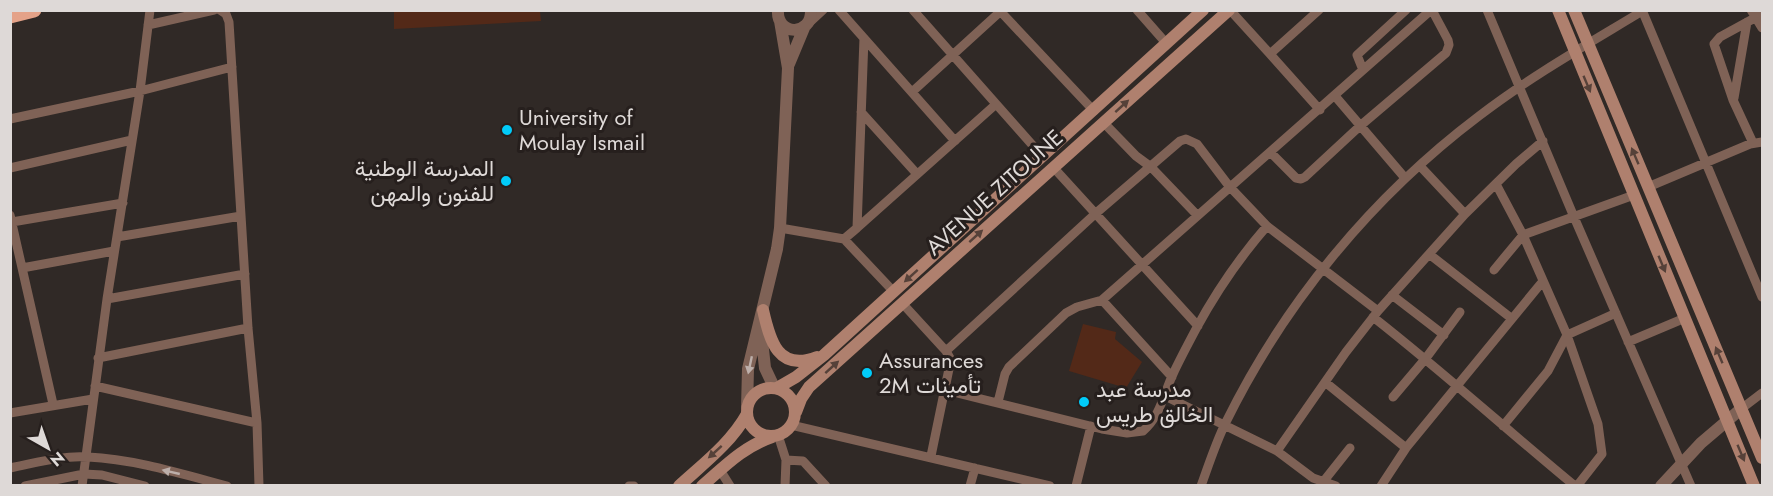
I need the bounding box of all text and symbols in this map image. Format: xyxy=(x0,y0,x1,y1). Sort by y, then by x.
one-way arrow xyxy=(1582,76,1592,94)
one-way arrow xyxy=(1114,100,1129,113)
place label: University of Moulay Ismail xyxy=(519,101,645,158)
street label: AVENUE ZITOUNE xyxy=(918,121,1070,263)
marker: University of Moulay Ismail xyxy=(500,123,514,137)
one-way arrow xyxy=(1630,146,1640,164)
place label: المدرسة الوطنية للفنون والمهن xyxy=(355,152,494,209)
marker: المدرسة الوطنية للفنون والمهن xyxy=(499,174,513,188)
one-way arrow xyxy=(968,230,983,243)
one-way arrow xyxy=(1657,256,1667,274)
one-way arrow xyxy=(904,269,919,282)
place label: Assurances 2M تأمينات xyxy=(879,344,983,401)
one-way arrow xyxy=(1714,346,1723,364)
one-way arrow xyxy=(744,356,754,375)
one-way arrow xyxy=(824,360,839,374)
marker: Assurances 2M تأمينات xyxy=(860,366,874,380)
place label: مدرسة عبد الخالق طريس xyxy=(1096,373,1213,430)
marker: مدرسة عبد الخالق طريس xyxy=(1077,395,1091,409)
north arrow xyxy=(18,418,78,478)
one-way arrow xyxy=(1736,444,1745,461)
one-way arrow xyxy=(708,445,723,459)
text: N xyxy=(45,446,70,472)
one-way arrow xyxy=(161,467,180,476)

